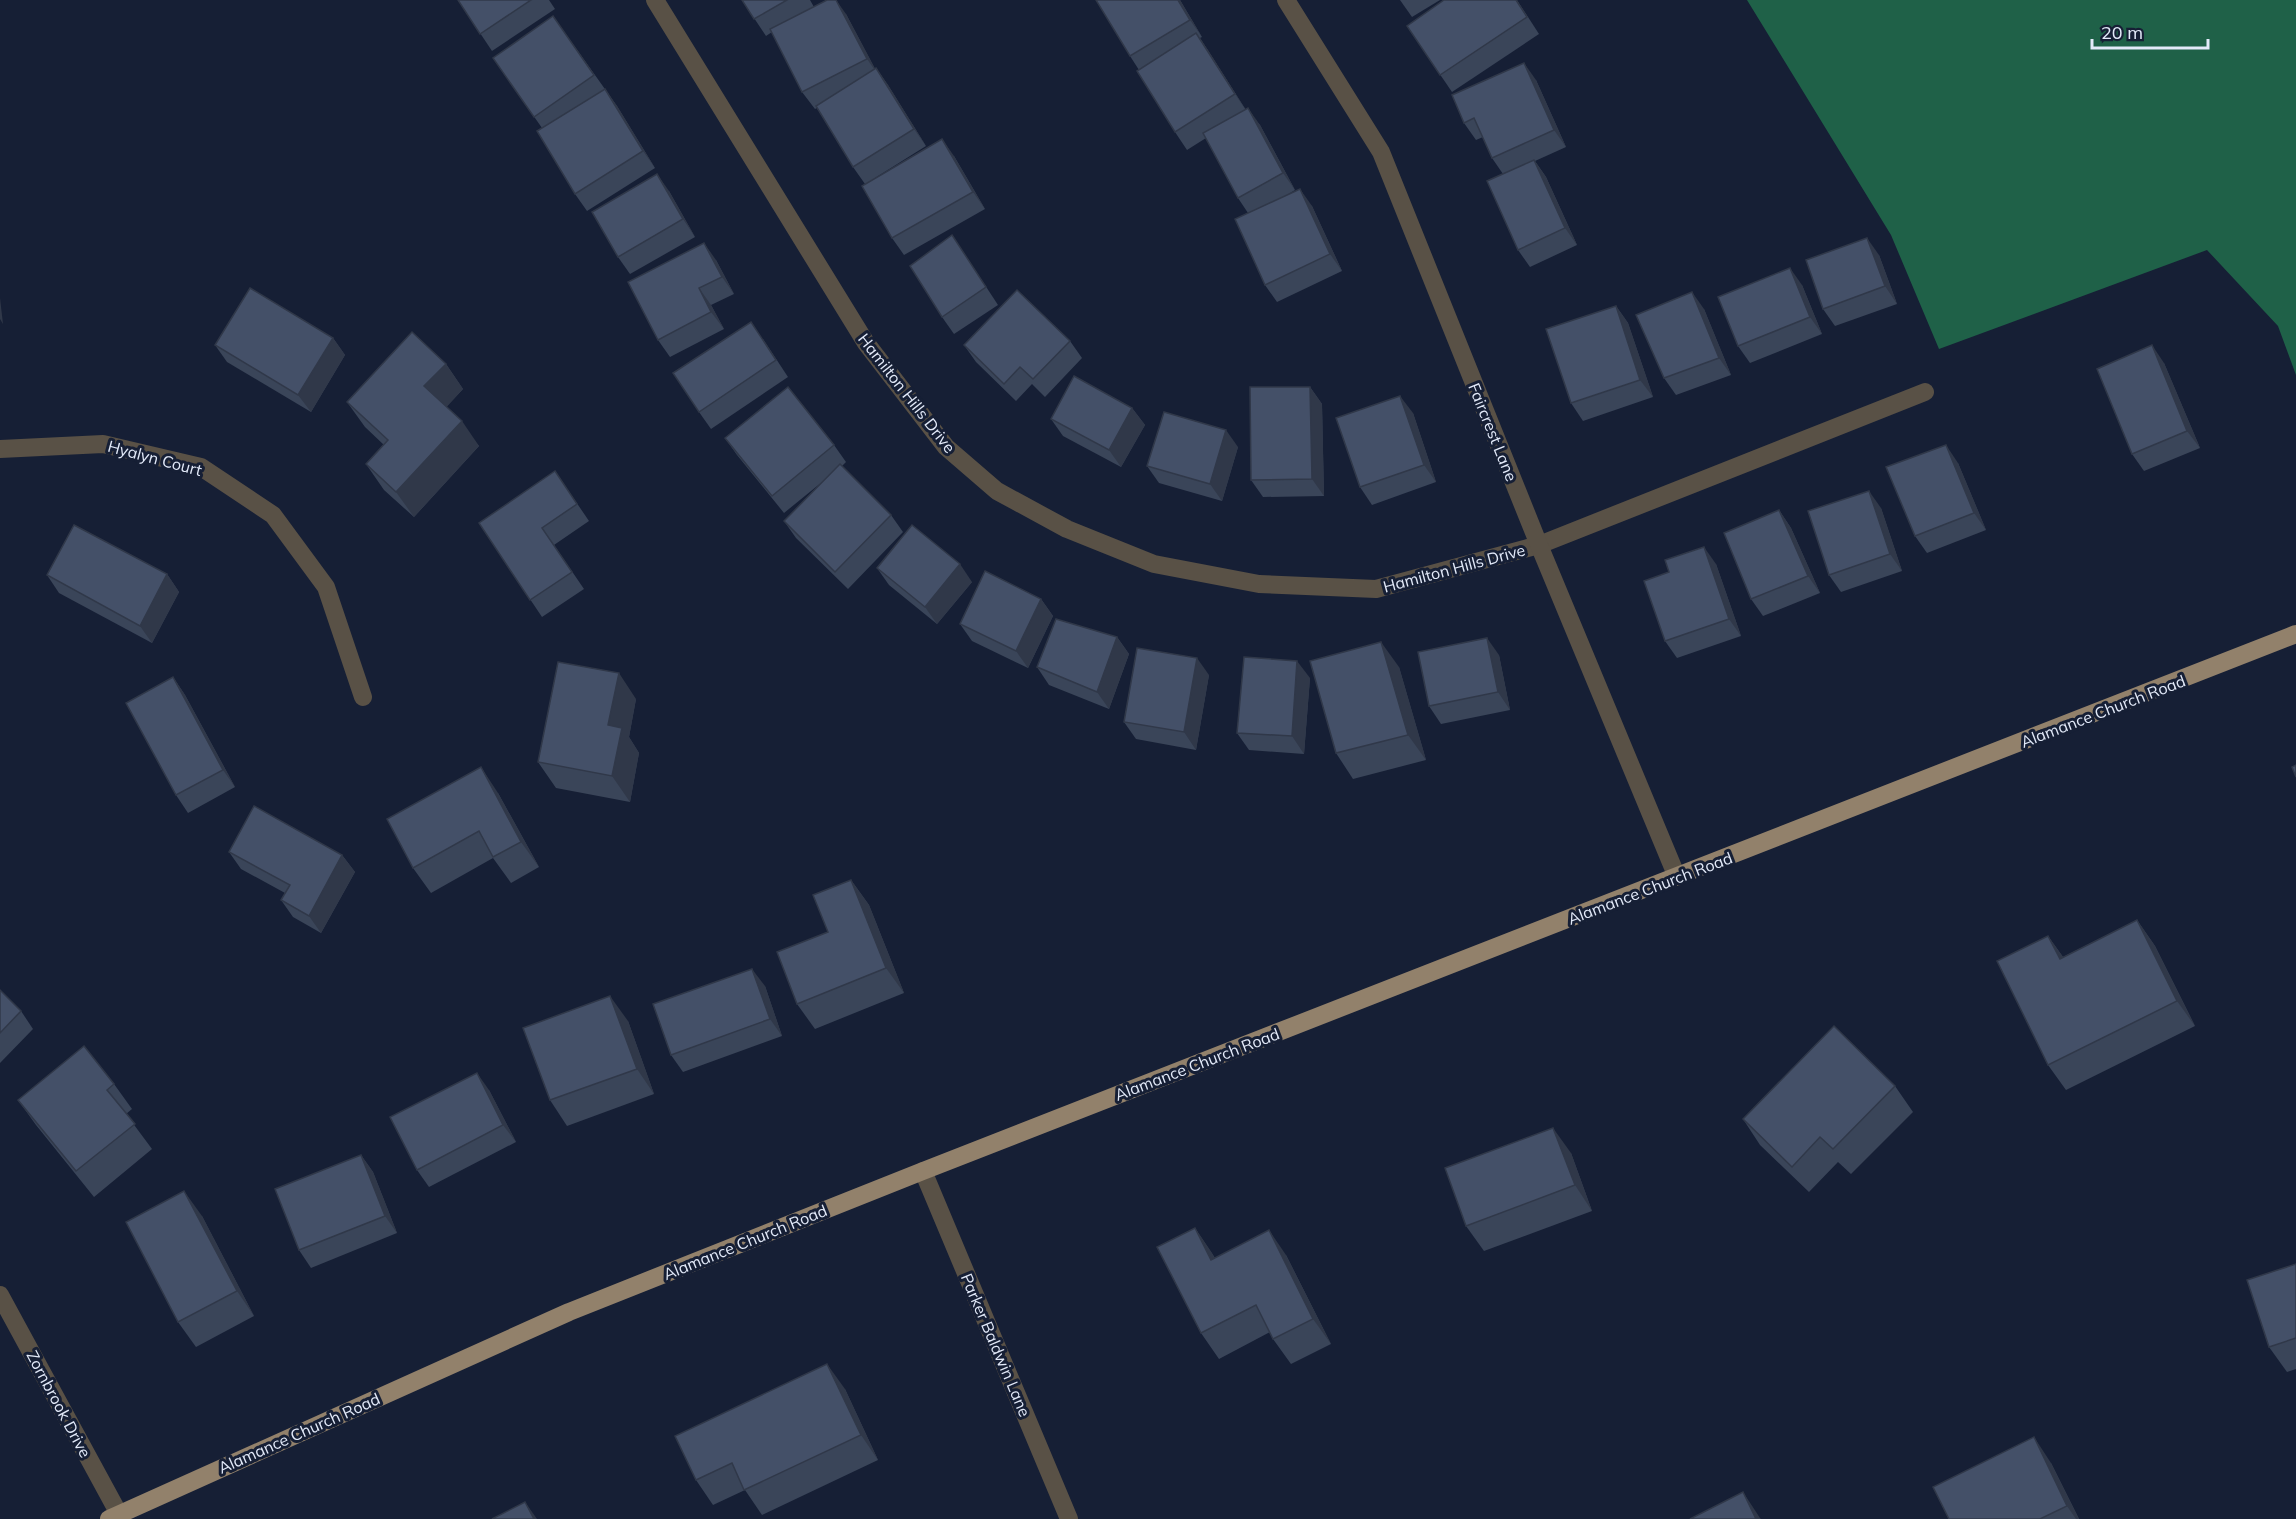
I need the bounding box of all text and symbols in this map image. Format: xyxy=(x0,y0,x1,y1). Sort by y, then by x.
scale bar xyxy=(2092,12,2208,50)
text: 20 m xyxy=(2101,21,2143,44)
street label: Hamilton Hills Drive xyxy=(854,329,960,457)
street label: Faircrest Lane xyxy=(1464,380,1522,484)
street label: Hyalyn Court xyxy=(106,436,205,480)
street label: Hamilton Hills Drive xyxy=(1381,539,1527,597)
street label: Alamance Church Road xyxy=(2018,670,2188,752)
street label: Alamance Church Road xyxy=(1565,847,1735,929)
street label: Alamance Church Road xyxy=(1112,1023,1282,1105)
street label: Alamance Church Road xyxy=(660,1200,830,1284)
street label: Parker Baldwin Lane xyxy=(957,1270,1035,1420)
street label: Zornbrook Drive xyxy=(22,1347,96,1461)
street label: Alamance Church Road xyxy=(215,1388,383,1478)

